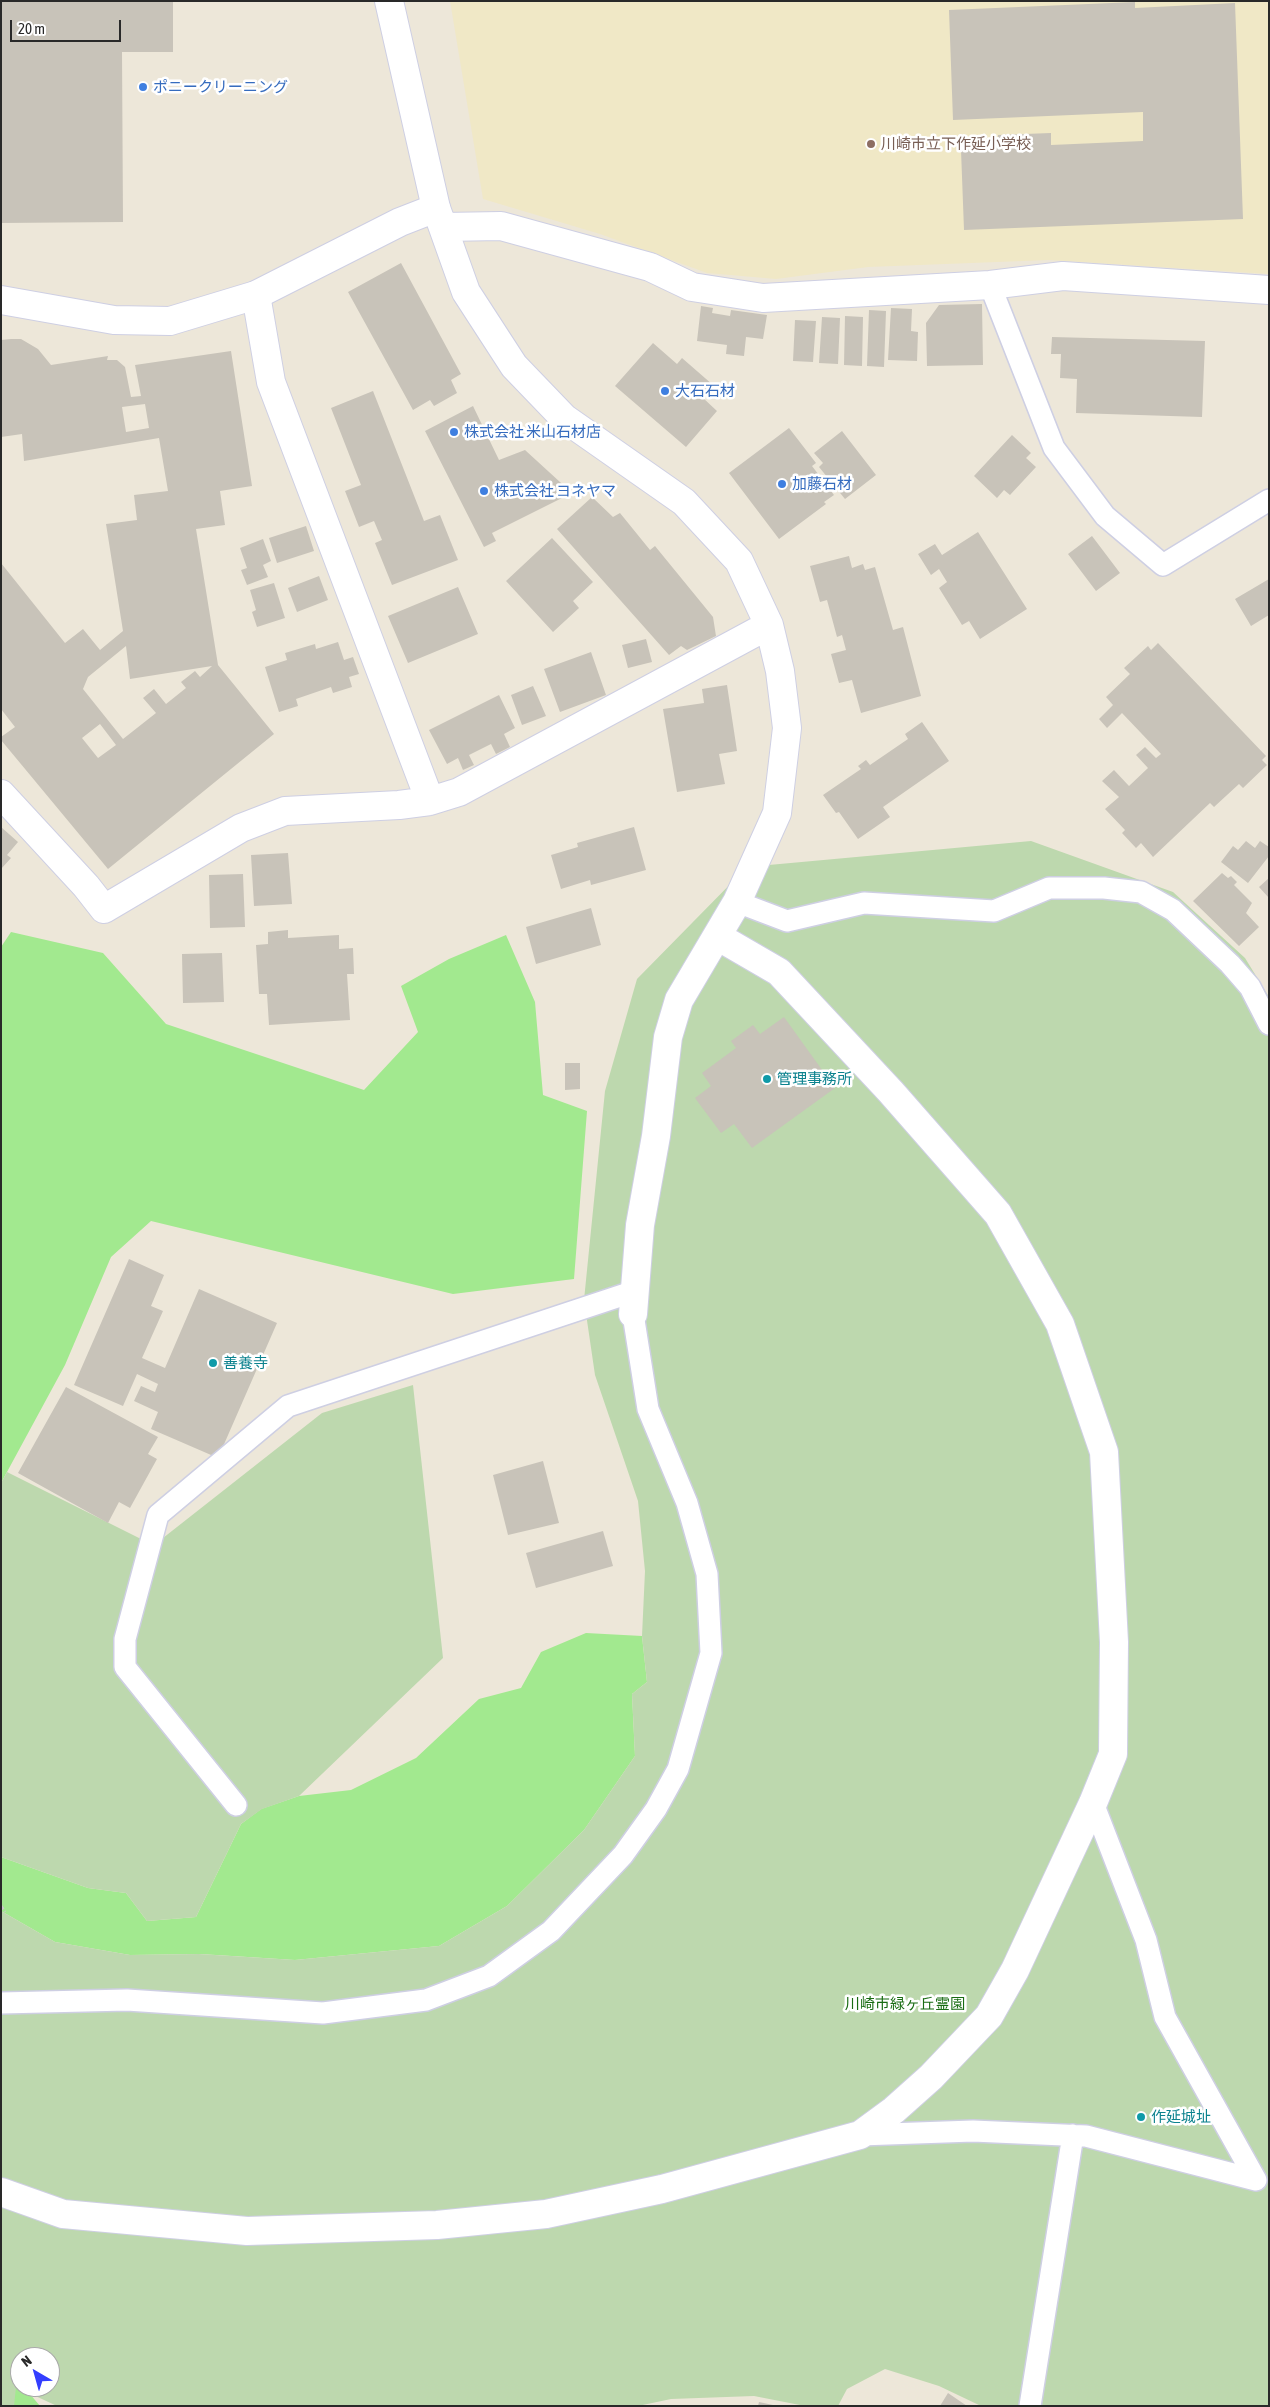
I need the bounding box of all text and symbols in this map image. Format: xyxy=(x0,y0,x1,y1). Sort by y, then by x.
scale bar xyxy=(12,10,124,42)
text: 20 m xyxy=(18,20,45,37)
place label: ポニークリーニング xyxy=(153,78,288,96)
marker: ポニークリーニング xyxy=(137,81,149,93)
place label: 川崎市立下作延小学校 xyxy=(881,135,1031,153)
marker: 川崎市立下作延小学校 xyxy=(865,138,877,150)
place label: 大石石材 xyxy=(675,382,735,400)
marker: 大石石材 xyxy=(659,385,671,397)
place label: 株式会社 米山石材店 xyxy=(464,423,601,441)
marker: 株式会社 米山石材店 xyxy=(448,426,460,438)
place label: 加藤石材 xyxy=(792,475,852,493)
marker: 加藤石材 xyxy=(776,478,788,490)
place label: 株式会社 ヨネヤマ xyxy=(494,482,616,500)
marker: 株式会社 ヨネヤマ xyxy=(478,485,490,497)
place label: 管理事務所 xyxy=(777,1070,852,1088)
marker: 管理事務所 xyxy=(761,1073,773,1085)
place label: 善養寺 xyxy=(223,1354,268,1372)
marker: 善養寺 xyxy=(207,1357,219,1369)
park label: 川崎市緑ヶ丘霊園 xyxy=(845,1995,965,2013)
place label: 作延城址 xyxy=(1151,2108,1211,2126)
marker: 作延城址 xyxy=(1135,2111,1147,2123)
north arrow xyxy=(10,2347,60,2397)
text: N xyxy=(18,2352,35,2370)

